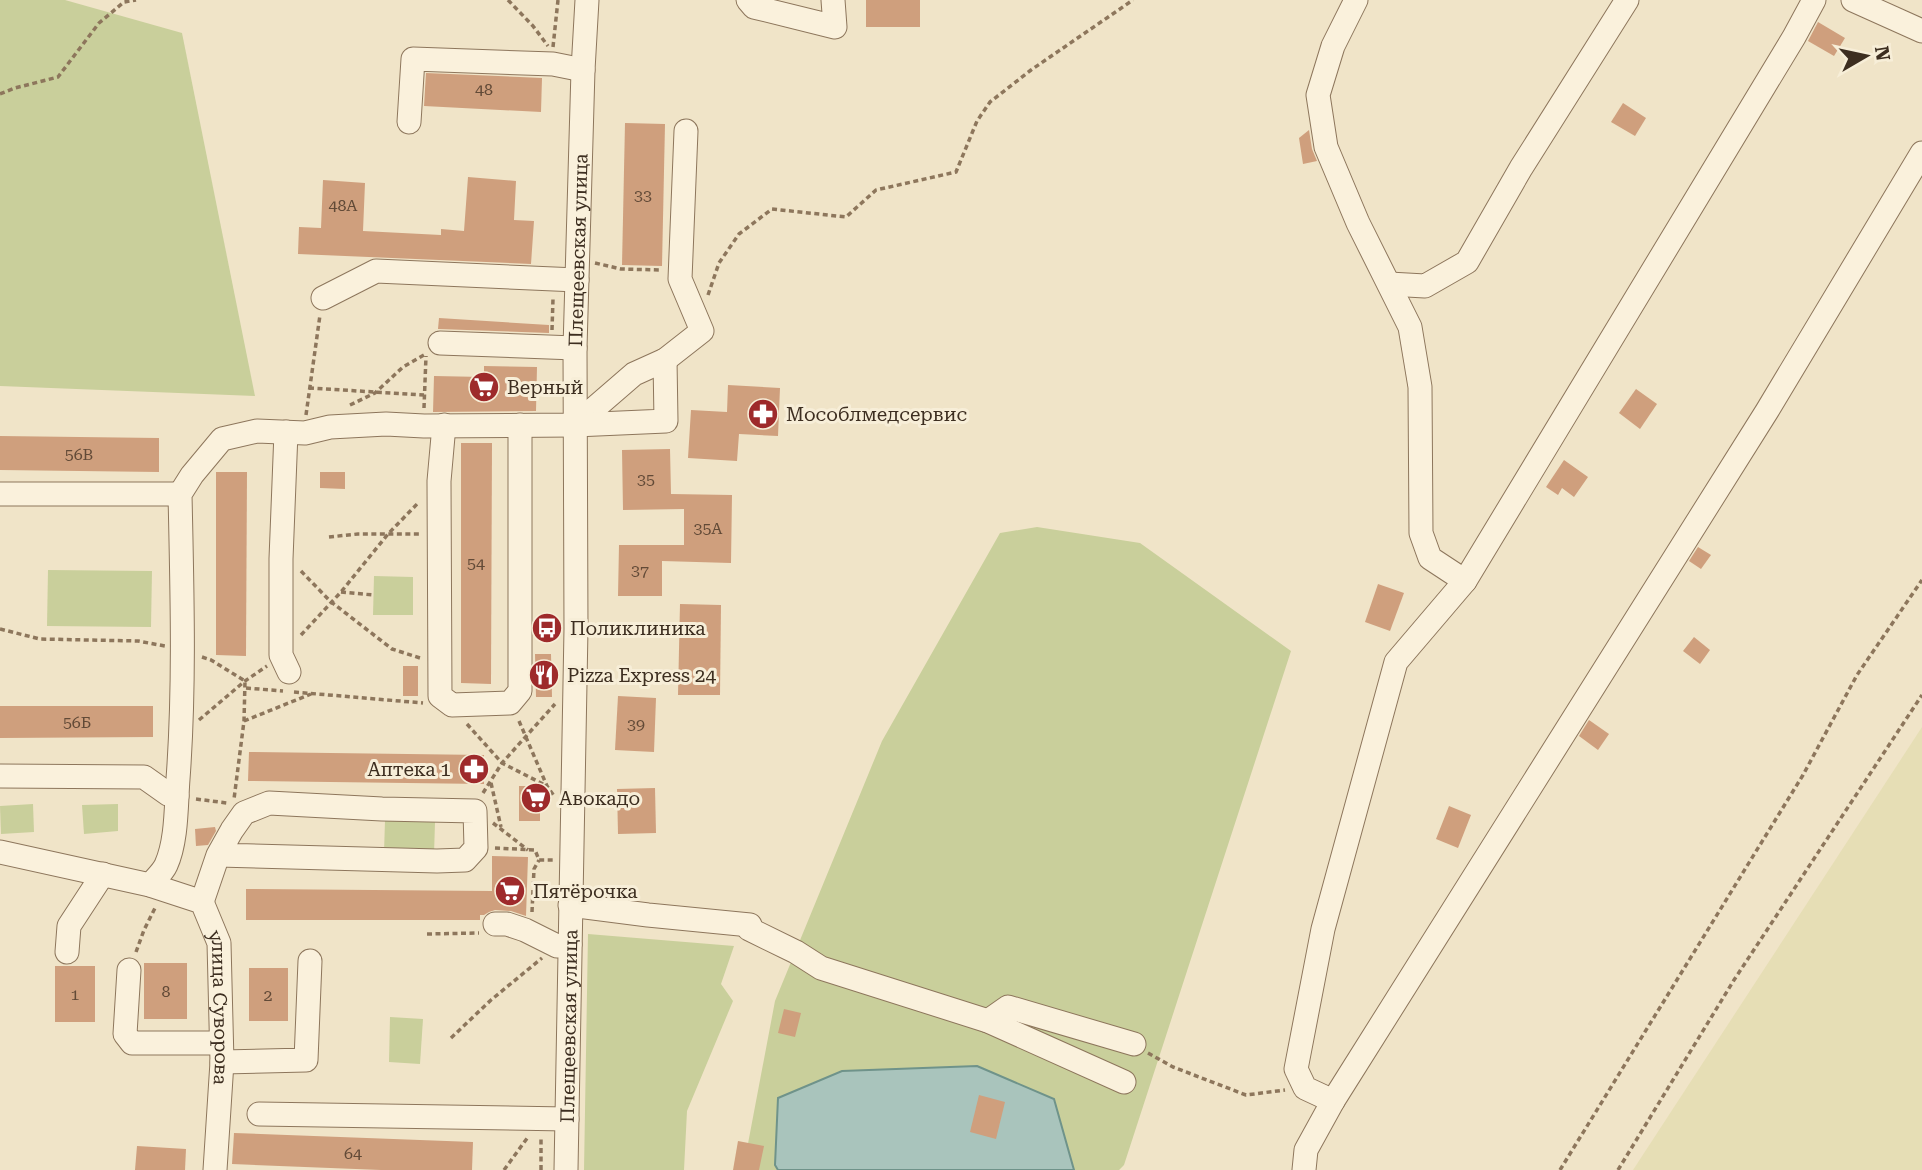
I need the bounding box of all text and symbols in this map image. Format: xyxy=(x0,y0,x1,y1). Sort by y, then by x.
north arrow xyxy=(1831,21,1901,91)
text: N xyxy=(1870,44,1895,63)
house number: 48 xyxy=(475,80,493,99)
street label: Плещеевская улица xyxy=(564,152,592,347)
house number: 33 xyxy=(634,186,652,205)
house number: 48А xyxy=(328,196,358,215)
supermarket icon: Верный xyxy=(467,370,501,404)
place label: Верный xyxy=(507,376,584,399)
pharmacy icon: Мособлмедсервис xyxy=(746,397,780,431)
place label: Мособлмедсервис xyxy=(786,403,967,426)
house number: 56В xyxy=(65,445,93,464)
house number: 35 xyxy=(637,470,655,489)
house number: 35А xyxy=(693,519,723,538)
house number: 54 xyxy=(467,554,485,573)
house number: 37 xyxy=(631,561,649,580)
bus stop icon: Поликлиника xyxy=(530,611,564,645)
place label: Поликлиника xyxy=(570,617,706,640)
restaurant icon: Pizza Express 24 xyxy=(527,658,561,692)
place label: Pizza Express 24 xyxy=(567,664,716,687)
house number: 56Б xyxy=(63,713,91,732)
house number: 39 xyxy=(627,715,645,734)
pharmacy icon: Аптека 1 xyxy=(457,752,491,786)
place label: Аптека 1 xyxy=(367,758,451,781)
supermarket icon: Авокадо xyxy=(519,781,553,815)
place label: Авокадо xyxy=(559,787,640,810)
supermarket icon: Пятёрочка xyxy=(493,874,527,908)
place label: Пятёрочка xyxy=(533,880,638,903)
street label: улица Суворова xyxy=(203,926,234,1086)
street label: Плещеевская улица xyxy=(555,928,582,1123)
house number: 8 xyxy=(162,982,171,1001)
house number: 1 xyxy=(71,985,80,1004)
house number: 2 xyxy=(264,986,273,1005)
house number: 64 xyxy=(344,1144,362,1163)

